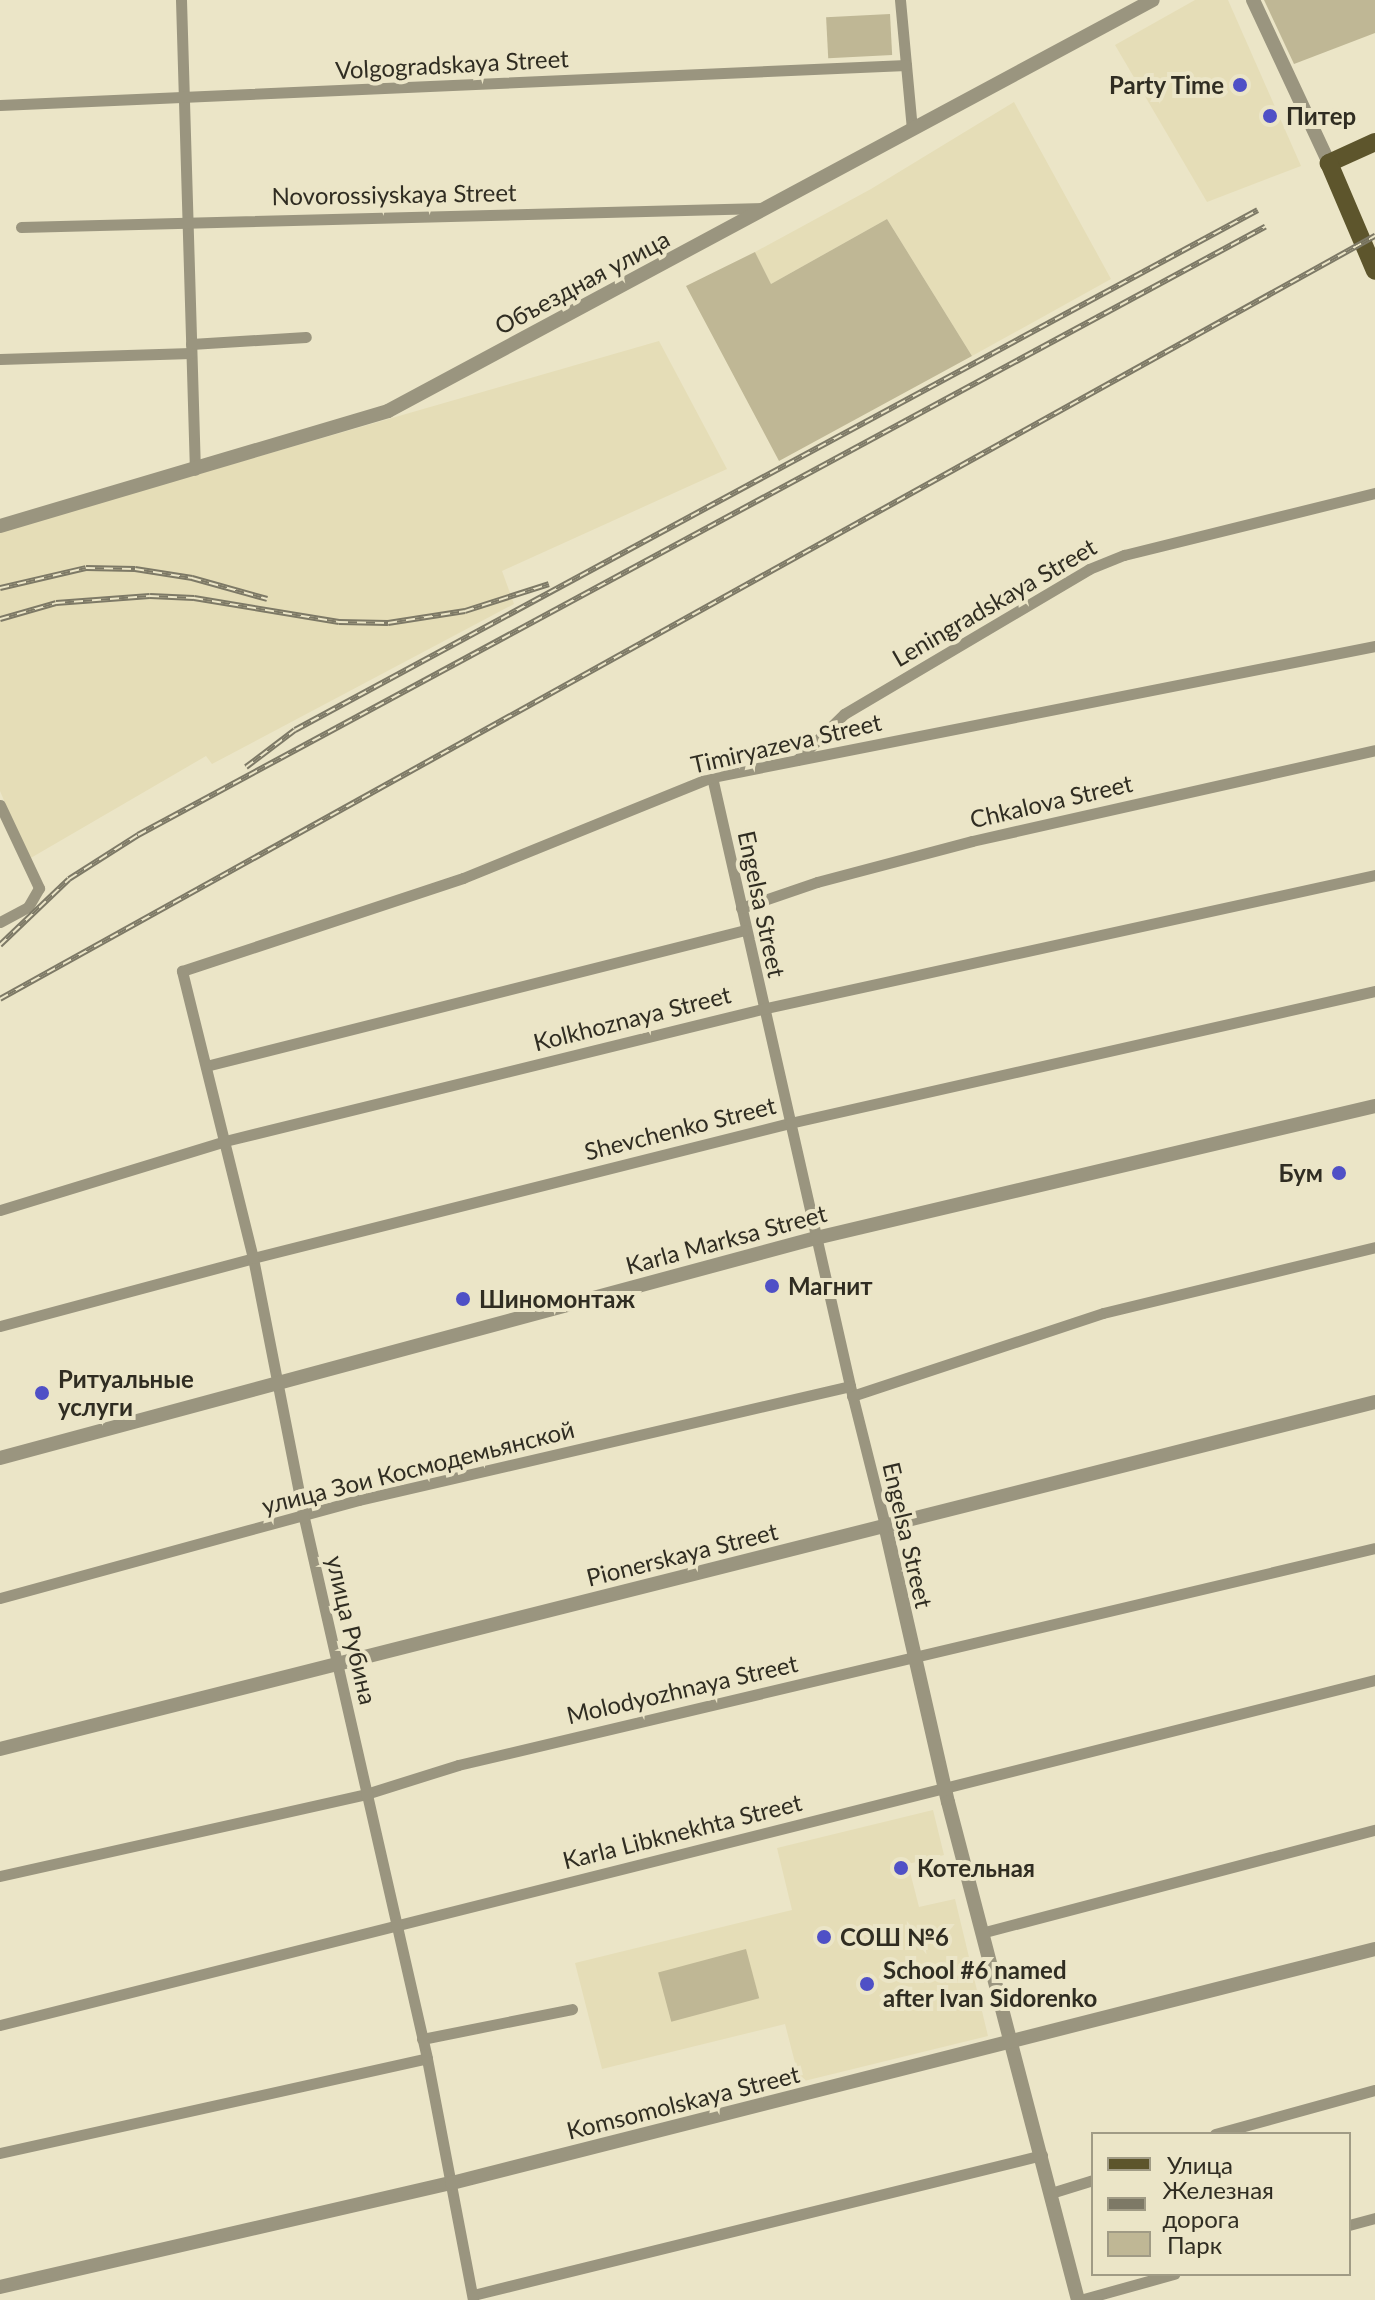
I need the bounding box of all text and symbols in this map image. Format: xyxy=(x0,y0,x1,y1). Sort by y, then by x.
street label: Volgogradskaya Street xyxy=(335,44,569,84)
place label: Party Time xyxy=(1108,71,1224,99)
marker: Party Time xyxy=(1231,76,1249,94)
place label: Питер xyxy=(1286,102,1356,130)
marker: Питер xyxy=(1261,107,1279,125)
street label: Novorossiyskaya Street xyxy=(271,177,517,211)
street label: Объездная улица xyxy=(490,224,674,340)
street label: Leningradskaya Street xyxy=(887,532,1101,672)
street label: Timiryazeva Street xyxy=(688,707,884,779)
street label: Chkalova Street xyxy=(967,768,1135,834)
street label: Engelsa Street xyxy=(732,828,792,980)
street label: Kolkhoznaya Street xyxy=(530,980,734,1056)
street label: Shevchenko Street xyxy=(581,1090,779,1166)
place label: Бум xyxy=(1279,1159,1323,1187)
marker: Бум xyxy=(1330,1164,1348,1182)
street label: Karla Marksa Street xyxy=(622,1198,830,1280)
place label: Магнит xyxy=(788,1272,873,1300)
marker: Магнит xyxy=(763,1277,781,1295)
place label: Шиномонтаж xyxy=(479,1285,635,1313)
marker: Шиномонтаж xyxy=(454,1290,472,1308)
place label: Ритуальные услуги xyxy=(58,1365,194,1421)
marker: Ритуальные услуги xyxy=(33,1384,51,1402)
street label: улица Зои Космодемьянской xyxy=(259,1414,577,1520)
street label: Engelsa Street xyxy=(877,1459,939,1611)
street label: Pionerskaya Street xyxy=(583,1516,781,1592)
street label: улица Рубина xyxy=(321,1553,383,1707)
street label: Molodyozhnaya Street xyxy=(564,1648,800,1730)
street label: Karla Libknekhta Street xyxy=(560,1787,804,1875)
place label: Котельная xyxy=(917,1854,1035,1882)
marker: Котельная xyxy=(892,1859,910,1877)
place label: СОШ №6 xyxy=(840,1923,949,1951)
marker: СОШ №6 xyxy=(815,1928,833,1946)
place label: School #6 named after Ivan Sidorenko xyxy=(883,1956,1098,2012)
marker: School #6 named after Ivan Sidorenko xyxy=(858,1975,876,1993)
street label: Komsomolskaya Street xyxy=(564,2059,802,2145)
legend xyxy=(1091,2132,1351,2276)
text: Улица xyxy=(1167,2150,1233,2179)
text: Железная дорога xyxy=(1162,2175,1274,2233)
text: Парк xyxy=(1167,2230,1222,2259)

